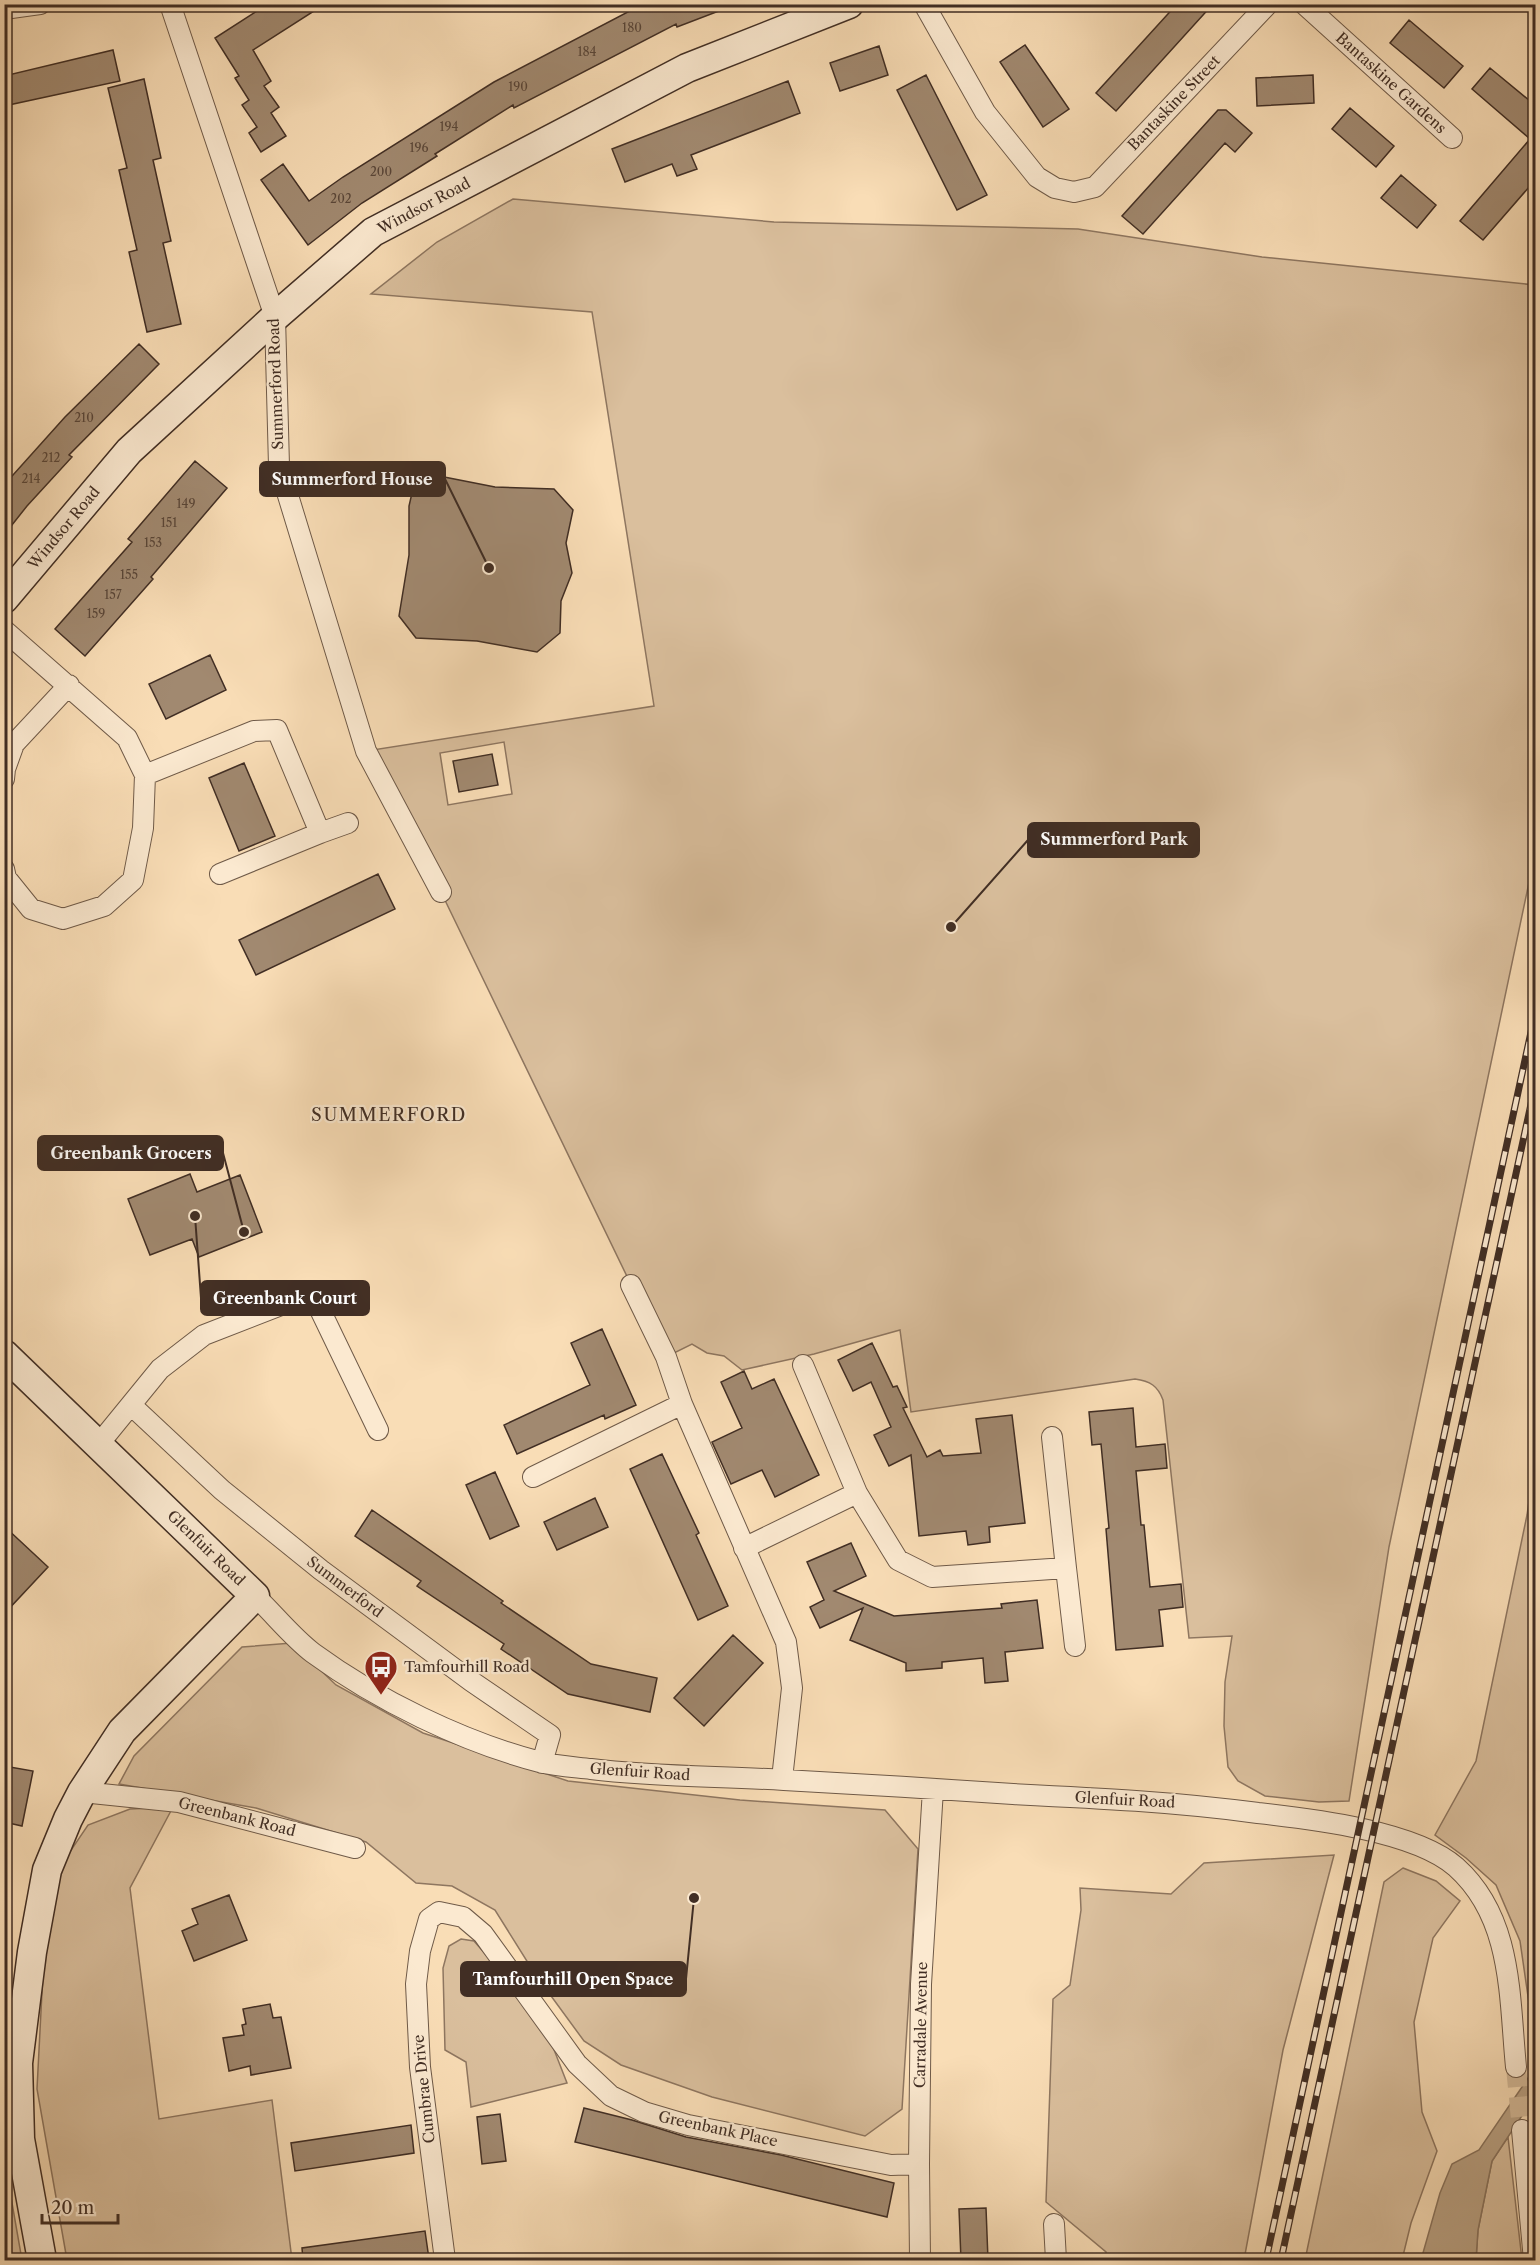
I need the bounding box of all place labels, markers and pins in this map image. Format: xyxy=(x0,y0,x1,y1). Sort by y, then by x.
callout: Summerford House xyxy=(260,462,445,496)
callout: Summerford Park xyxy=(1028,823,1199,857)
callout: Greenbank Grocers xyxy=(38,1136,223,1170)
callout: Greenbank Court xyxy=(201,1281,369,1315)
bus stop icon: Tamfourhill Road xyxy=(363,1649,399,1696)
place label: Tamfourhill Road xyxy=(404,1657,530,1676)
callout: Tamfourhill Open Space xyxy=(461,1962,686,1996)

